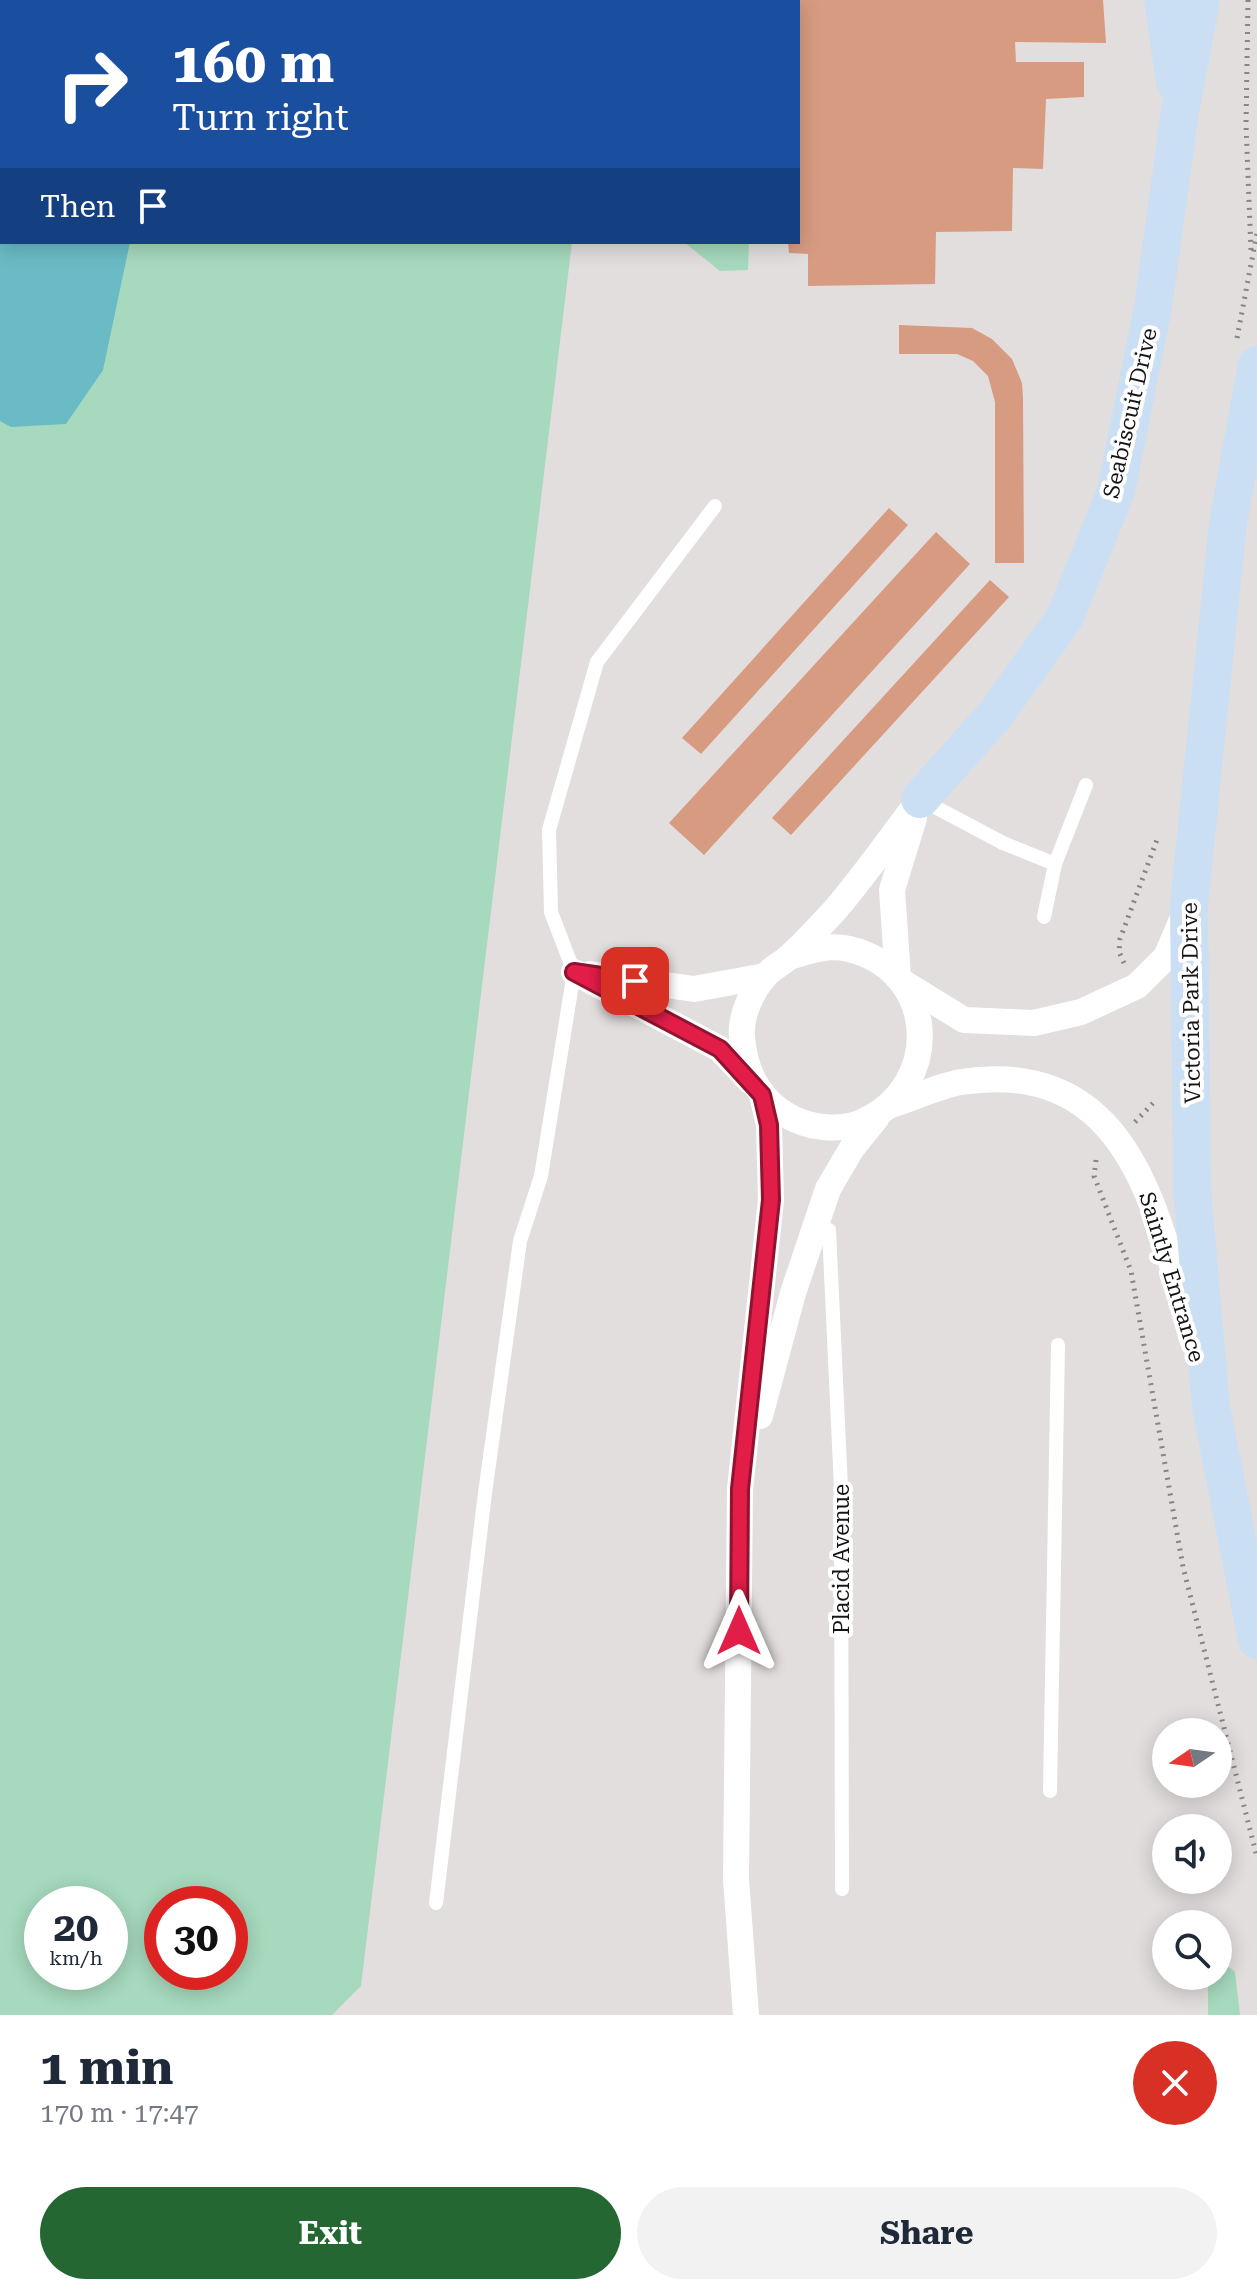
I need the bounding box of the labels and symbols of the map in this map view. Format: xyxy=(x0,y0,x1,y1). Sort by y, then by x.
street label: Seabiscuit Drive xyxy=(1098,325,1162,501)
street label: Victoria Park Drive xyxy=(1177,902,1205,1104)
pin xyxy=(601,947,669,1015)
street label: Saintly Entrance xyxy=(1134,1189,1210,1365)
street label: Placid Avenue xyxy=(829,1484,854,1634)
position arrow xyxy=(697,1589,781,1673)
north arrow xyxy=(1152,1718,1232,1798)
speed limit sign: 30 xyxy=(144,1886,248,1990)

